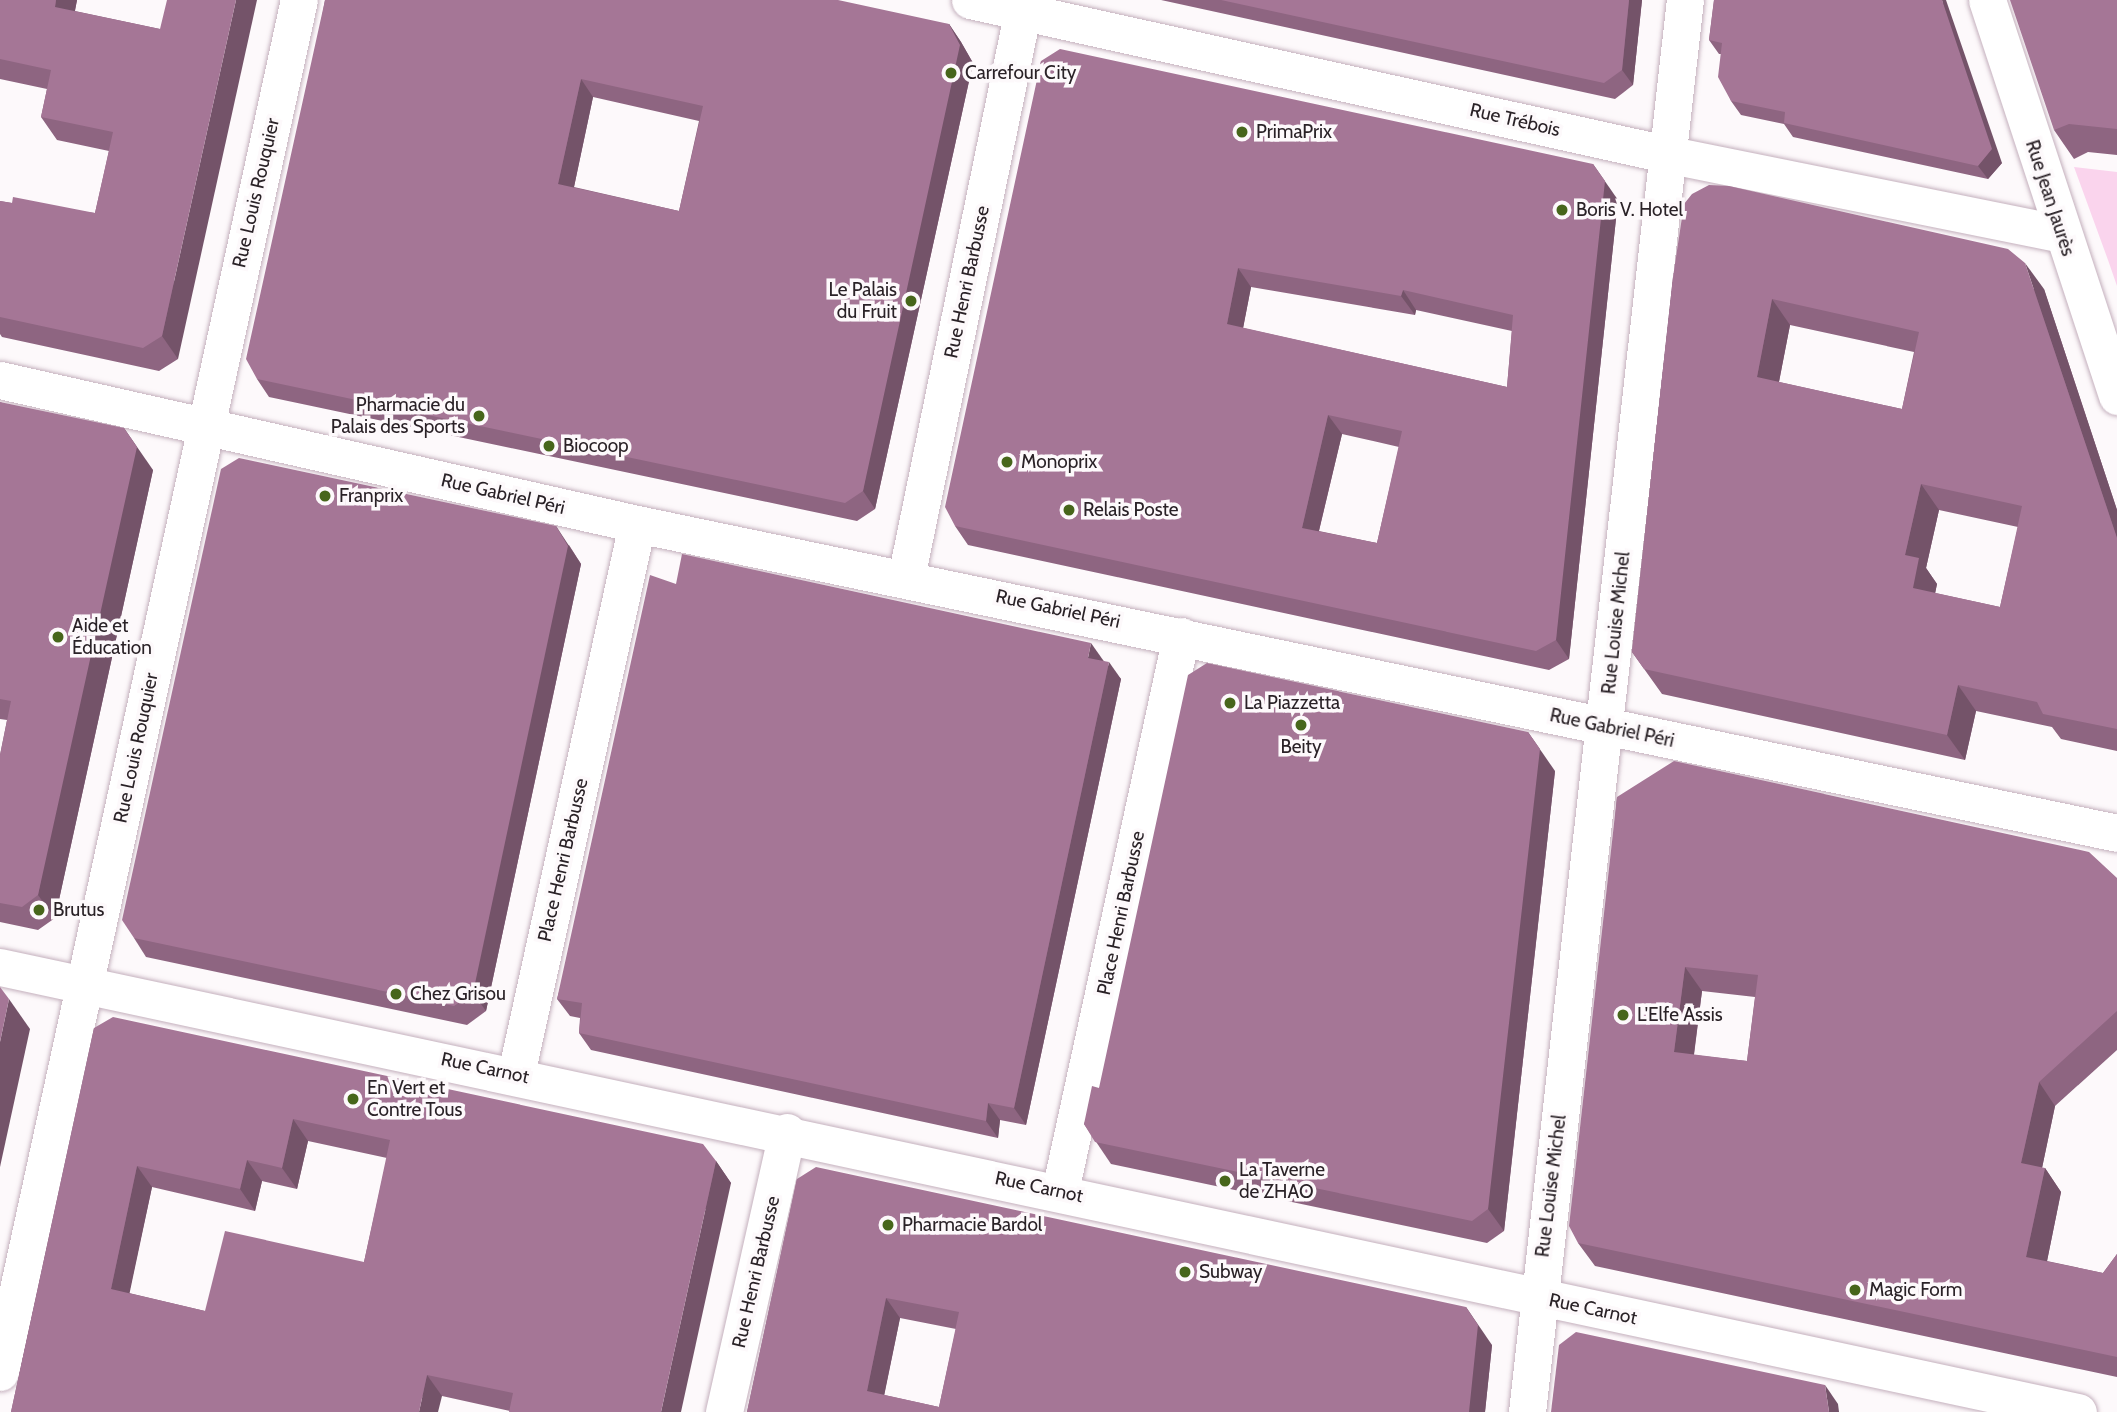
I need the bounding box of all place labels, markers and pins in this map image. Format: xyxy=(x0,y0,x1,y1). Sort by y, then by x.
place label: Carrefour City xyxy=(965,62,1076,84)
marker: Carrefour City xyxy=(943,65,959,81)
place label: PrimaPrix xyxy=(1256,121,1332,143)
marker: PrimaPrix xyxy=(1234,124,1250,140)
place label: Boris V. Hotel xyxy=(1576,199,1683,221)
marker: Boris V. Hotel xyxy=(1554,202,1570,218)
place label: Le Palais du Fruit xyxy=(828,279,897,323)
marker: Le Palais du Fruit xyxy=(903,293,919,309)
place label: Pharmacie du Palais des Sports xyxy=(331,394,465,438)
marker: Pharmacie du Palais des Sports xyxy=(471,408,487,424)
place label: Biocoop xyxy=(563,435,629,457)
marker: Biocoop xyxy=(541,438,557,454)
place label: Monoprix xyxy=(1021,451,1097,473)
marker: Monoprix xyxy=(999,454,1015,470)
place label: Franprix xyxy=(339,485,403,507)
marker: Franprix xyxy=(317,488,333,504)
place label: Relais Poste xyxy=(1083,499,1179,521)
marker: Relais Poste xyxy=(1061,502,1077,518)
place label: Aide et Éducation xyxy=(72,615,152,659)
marker: Aide et Éducation xyxy=(50,629,66,645)
place label: La Piazzetta xyxy=(1244,692,1340,714)
marker: La Piazzetta xyxy=(1222,695,1238,711)
marker: Beity xyxy=(1293,717,1309,733)
place label: Beity xyxy=(1280,736,1322,758)
place label: Brutus xyxy=(53,899,104,921)
marker: Brutus xyxy=(31,902,47,918)
place label: Chez Grisou xyxy=(410,983,506,1005)
marker: Chez Grisou xyxy=(388,986,404,1002)
place label: L'Elfe Assis xyxy=(1637,1004,1723,1026)
marker: L'Elfe Assis xyxy=(1615,1007,1631,1023)
place label: En Vert et Contre Tous xyxy=(367,1077,462,1121)
marker: En Vert et Contre Tous xyxy=(345,1091,361,1107)
place label: La Taverne de ZHAO xyxy=(1239,1159,1325,1203)
marker: La Taverne de ZHAO xyxy=(1217,1173,1233,1189)
place label: Pharmacie Bardol xyxy=(902,1214,1042,1236)
marker: Pharmacie Bardol xyxy=(880,1217,896,1233)
place label: Subway xyxy=(1199,1261,1262,1283)
marker: Subway xyxy=(1177,1264,1193,1280)
place label: Magic Form xyxy=(1869,1279,1962,1301)
marker: Magic Form xyxy=(1847,1282,1863,1298)

